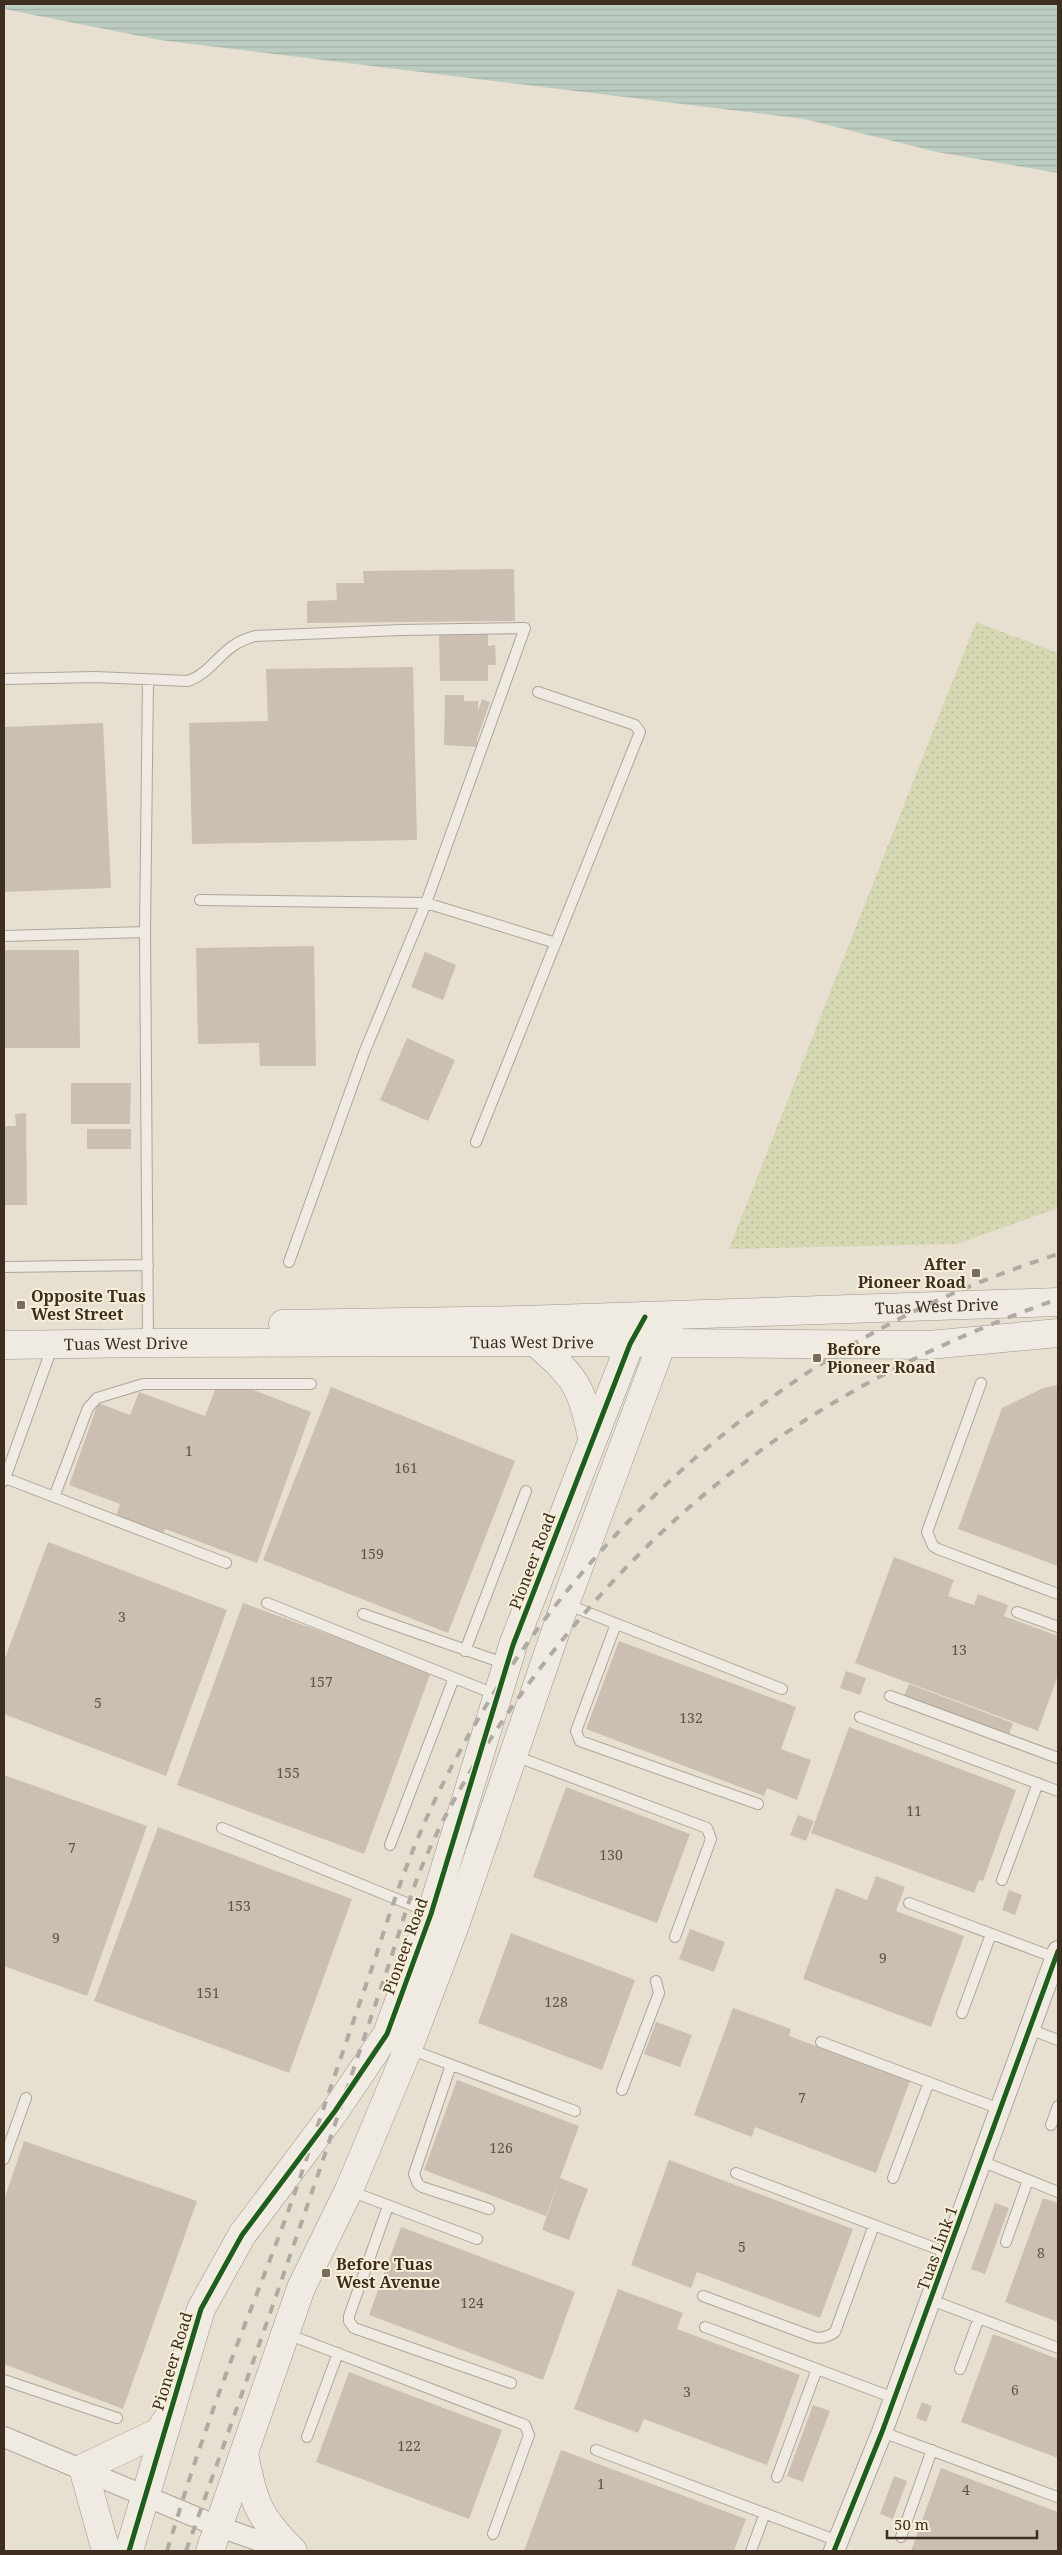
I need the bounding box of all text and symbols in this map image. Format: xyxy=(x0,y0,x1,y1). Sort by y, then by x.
place label: After Pioneer Road xyxy=(858,1253,967,1293)
marker: After Pioneer Road xyxy=(970,1267,982,1279)
place label: Opposite Tuas West Street xyxy=(31,1285,146,1325)
street label: Tuas West Drive xyxy=(874,1293,999,1319)
marker: Opposite Tuas West Street xyxy=(15,1299,27,1311)
street label: Tuas West Drive xyxy=(470,1331,594,1353)
street label: Tuas West Drive xyxy=(64,1332,188,1355)
place label: Before Pioneer Road xyxy=(827,1338,936,1378)
marker: Before Pioneer Road xyxy=(811,1352,823,1364)
house number: 1 xyxy=(185,1441,193,1460)
house number: 161 xyxy=(394,1458,418,1477)
street label: Pioneer Road xyxy=(504,1509,561,1612)
house number: 159 xyxy=(360,1544,384,1563)
house number: 3 xyxy=(118,1607,126,1626)
house number: 13 xyxy=(951,1640,967,1659)
house number: 157 xyxy=(309,1672,333,1691)
house number: 5 xyxy=(94,1693,102,1712)
house number: 132 xyxy=(679,1708,703,1727)
house number: 155 xyxy=(276,1763,300,1782)
house number: 11 xyxy=(906,1801,922,1820)
house number: 7 xyxy=(68,1838,76,1857)
house number: 130 xyxy=(599,1845,623,1864)
street label: Pioneer Road xyxy=(377,1894,433,1998)
house number: 153 xyxy=(227,1896,251,1915)
house number: 9 xyxy=(52,1928,60,1947)
house number: 9 xyxy=(879,1948,887,1967)
house number: 151 xyxy=(196,1983,220,2002)
house number: 128 xyxy=(544,1992,568,2011)
house number: 7 xyxy=(798,2088,806,2107)
house number: 126 xyxy=(489,2138,513,2157)
street label: Tuas Link 1 xyxy=(912,2203,962,2293)
house number: 5 xyxy=(738,2237,746,2256)
house number: 8 xyxy=(1037,2243,1045,2262)
place label: Before Tuas West Avenue xyxy=(336,2253,440,2293)
marker: Before Tuas West Avenue xyxy=(320,2267,332,2279)
house number: 124 xyxy=(460,2293,484,2312)
street label: Pioneer Road xyxy=(147,2309,197,2413)
house number: 6 xyxy=(1011,2380,1019,2399)
house number: 3 xyxy=(683,2382,691,2401)
house number: 122 xyxy=(397,2436,421,2455)
house number: 1 xyxy=(597,2474,605,2493)
house number: 4 xyxy=(962,2480,970,2499)
scale bar xyxy=(887,2508,1037,2540)
text: 50 m xyxy=(894,2514,929,2534)

